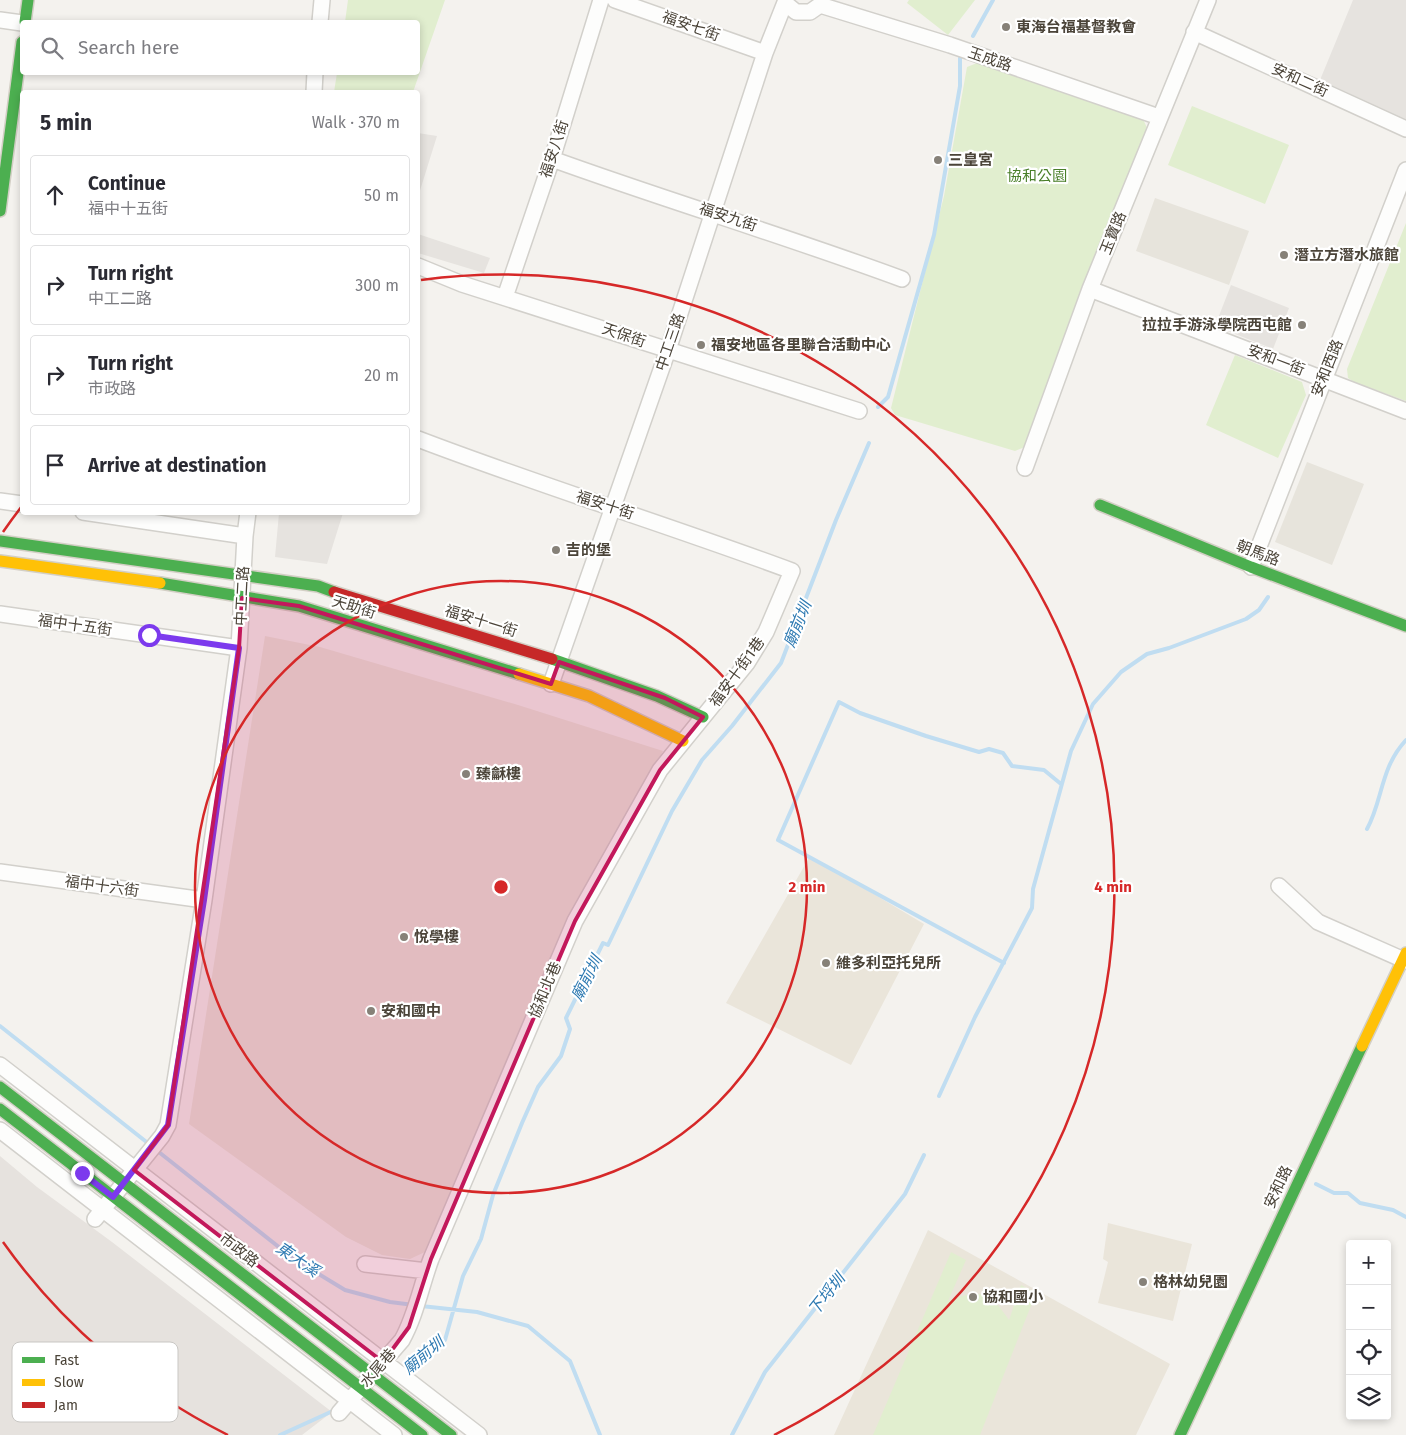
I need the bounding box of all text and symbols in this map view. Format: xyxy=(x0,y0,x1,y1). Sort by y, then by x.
street label: 福安七街 xyxy=(660,7,722,45)
place label: 東海台福基督教會 xyxy=(1016,18,1136,36)
search box xyxy=(20,20,420,75)
marker: 東海台福基督教會 xyxy=(1000,21,1012,33)
icon: search xyxy=(38,34,66,62)
text: Search here xyxy=(78,36,179,59)
street label: 玉成路 xyxy=(966,43,1014,75)
street label: 安和二街 xyxy=(1269,60,1331,100)
text: 5 min xyxy=(40,110,92,136)
text: Walk · 370 m xyxy=(312,113,400,132)
street label: 福安八街 xyxy=(536,118,572,180)
place label: 三皇宮 xyxy=(948,151,993,169)
marker: 三皇宮 xyxy=(932,154,944,166)
park label: 協和公園 xyxy=(1007,167,1067,185)
text: Continue xyxy=(88,172,166,195)
icon: ahead xyxy=(41,181,69,209)
text: 50 m xyxy=(364,186,399,205)
text: 福中十五街 xyxy=(88,199,168,218)
street label: 福安九街 xyxy=(697,199,759,235)
street label: 玉寶路 xyxy=(1096,209,1130,257)
place label: 潛立方潛水旅館 xyxy=(1294,246,1399,264)
marker: 潛立方潛水旅館 xyxy=(1278,249,1290,261)
text: Turn right xyxy=(88,262,173,285)
icon: right xyxy=(41,271,69,299)
text: 300 m xyxy=(355,276,399,295)
text: 中工二路 xyxy=(88,289,152,308)
street label: 中工三路 xyxy=(652,311,688,373)
place label: 拉拉手游泳學院西屯館 xyxy=(1142,316,1292,334)
street label: 天保街 xyxy=(600,319,648,351)
marker: 拉拉手游泳學院西屯館 xyxy=(1296,319,1308,331)
place label: 福安地區各里聯合活動中心 xyxy=(711,336,891,354)
street label: 安和西路 xyxy=(1307,337,1347,399)
marker: 福安地區各里聯合活動中心 xyxy=(695,339,707,351)
street label: 安和一街 xyxy=(1245,341,1307,379)
text: Turn right xyxy=(88,352,173,375)
icon: right xyxy=(41,361,69,389)
text: 20 m xyxy=(364,366,399,385)
text: 市政路 xyxy=(88,379,136,398)
icon: arrive xyxy=(41,451,69,479)
text: Arrive at destination xyxy=(88,454,267,477)
street label: 福安十街 xyxy=(574,487,636,523)
street label: 朝馬路 xyxy=(1234,537,1282,569)
place label: 吉的堡 xyxy=(566,541,611,559)
marker: 吉的堡 xyxy=(550,544,562,556)
street label: 中工二路 xyxy=(231,566,253,626)
street label: 天助街 xyxy=(330,592,378,622)
water label: 廟前圳 xyxy=(780,597,816,650)
street label: 福安十一街 xyxy=(442,601,520,641)
street label: 福中十五街 xyxy=(37,611,113,639)
route start xyxy=(138,624,161,647)
street label: 福安十街1巷 xyxy=(706,634,768,710)
place label: 臻龢樓 xyxy=(476,765,521,783)
marker: 臻龢樓 xyxy=(460,768,472,780)
street label: 福中十六街 xyxy=(64,872,140,900)
centre of rings xyxy=(492,878,510,896)
text: 2 min xyxy=(789,878,825,896)
text: 4 min xyxy=(1094,878,1132,896)
place label: 悅學樓 xyxy=(414,928,459,946)
marker: 悅學樓 xyxy=(398,931,410,943)
water label: 廟前圳 xyxy=(567,951,607,1004)
place label: 維多利亞托兒所 xyxy=(836,954,941,972)
marker: 維多利亞托兒所 xyxy=(820,957,832,969)
street label: 協和北巷 xyxy=(525,959,565,1021)
place label: 安和國中 xyxy=(381,1002,441,1020)
marker: 安和國中 xyxy=(365,1005,377,1017)
route end xyxy=(71,1162,94,1185)
street label: 安和路 xyxy=(1260,1163,1296,1211)
street label: 市政路 xyxy=(216,1229,262,1271)
water label: 東大溪 xyxy=(273,1238,325,1282)
map controls xyxy=(1346,1240,1391,1420)
button: + xyxy=(1346,1240,1391,1285)
water label: 下埒圳 xyxy=(804,1268,850,1319)
place label: 格林幼兒園 xyxy=(1153,1273,1228,1291)
marker: 格林幼兒園 xyxy=(1137,1276,1149,1288)
button: − xyxy=(1346,1285,1391,1330)
place label: 協和國小 xyxy=(983,1288,1044,1306)
marker: 協和國小 xyxy=(967,1291,979,1303)
button: locate xyxy=(1346,1330,1391,1375)
water label: 廟前圳 xyxy=(399,1331,449,1378)
legend xyxy=(12,1342,178,1422)
street label: 水尾巷 xyxy=(356,1345,400,1391)
text: Fast xyxy=(54,1352,80,1369)
text: Slow xyxy=(54,1374,84,1391)
button: layers xyxy=(1346,1375,1391,1420)
text: Jam xyxy=(54,1397,78,1414)

